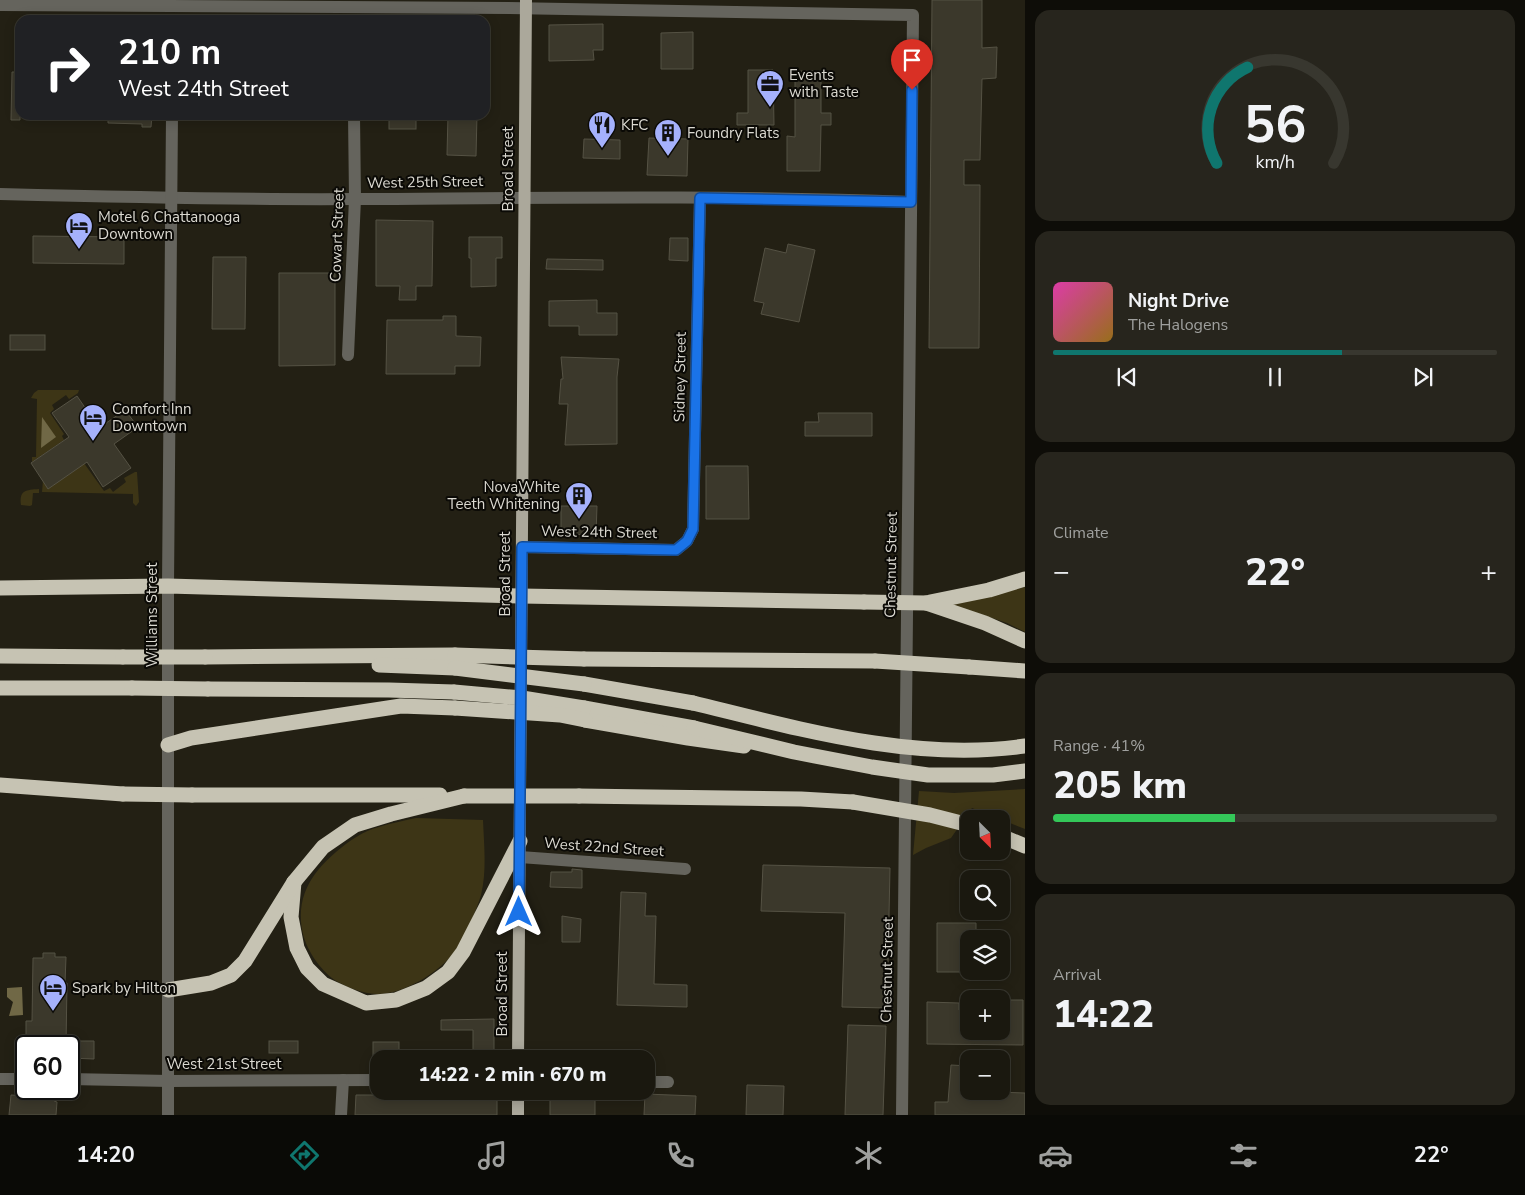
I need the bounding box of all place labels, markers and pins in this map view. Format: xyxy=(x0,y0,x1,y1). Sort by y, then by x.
pin xyxy=(891,39,933,90)
place label: Events with Taste xyxy=(789,65,859,102)
office icon: Events with Taste xyxy=(755,69,785,108)
restaurant icon: KFC xyxy=(587,110,617,149)
place label: KFC xyxy=(621,115,648,135)
building icon: Foundry Flats xyxy=(653,118,683,157)
place label: Foundry Flats xyxy=(687,123,779,143)
place label: Motel 6 Chattanooga Downtown xyxy=(98,207,240,244)
hotel icon: Motel 6 Chattanooga Downtown xyxy=(64,211,94,250)
place label: Comfort Inn Downtown xyxy=(112,399,192,436)
hotel icon: Comfort Inn Downtown xyxy=(78,403,108,442)
place label: NovaWhite Teeth Whitening xyxy=(448,477,560,514)
building icon: NovaWhite Teeth Whitening xyxy=(564,481,594,520)
hotel icon: Spark by Hilton xyxy=(38,973,68,1012)
place label: Spark by Hilton xyxy=(72,978,176,998)

